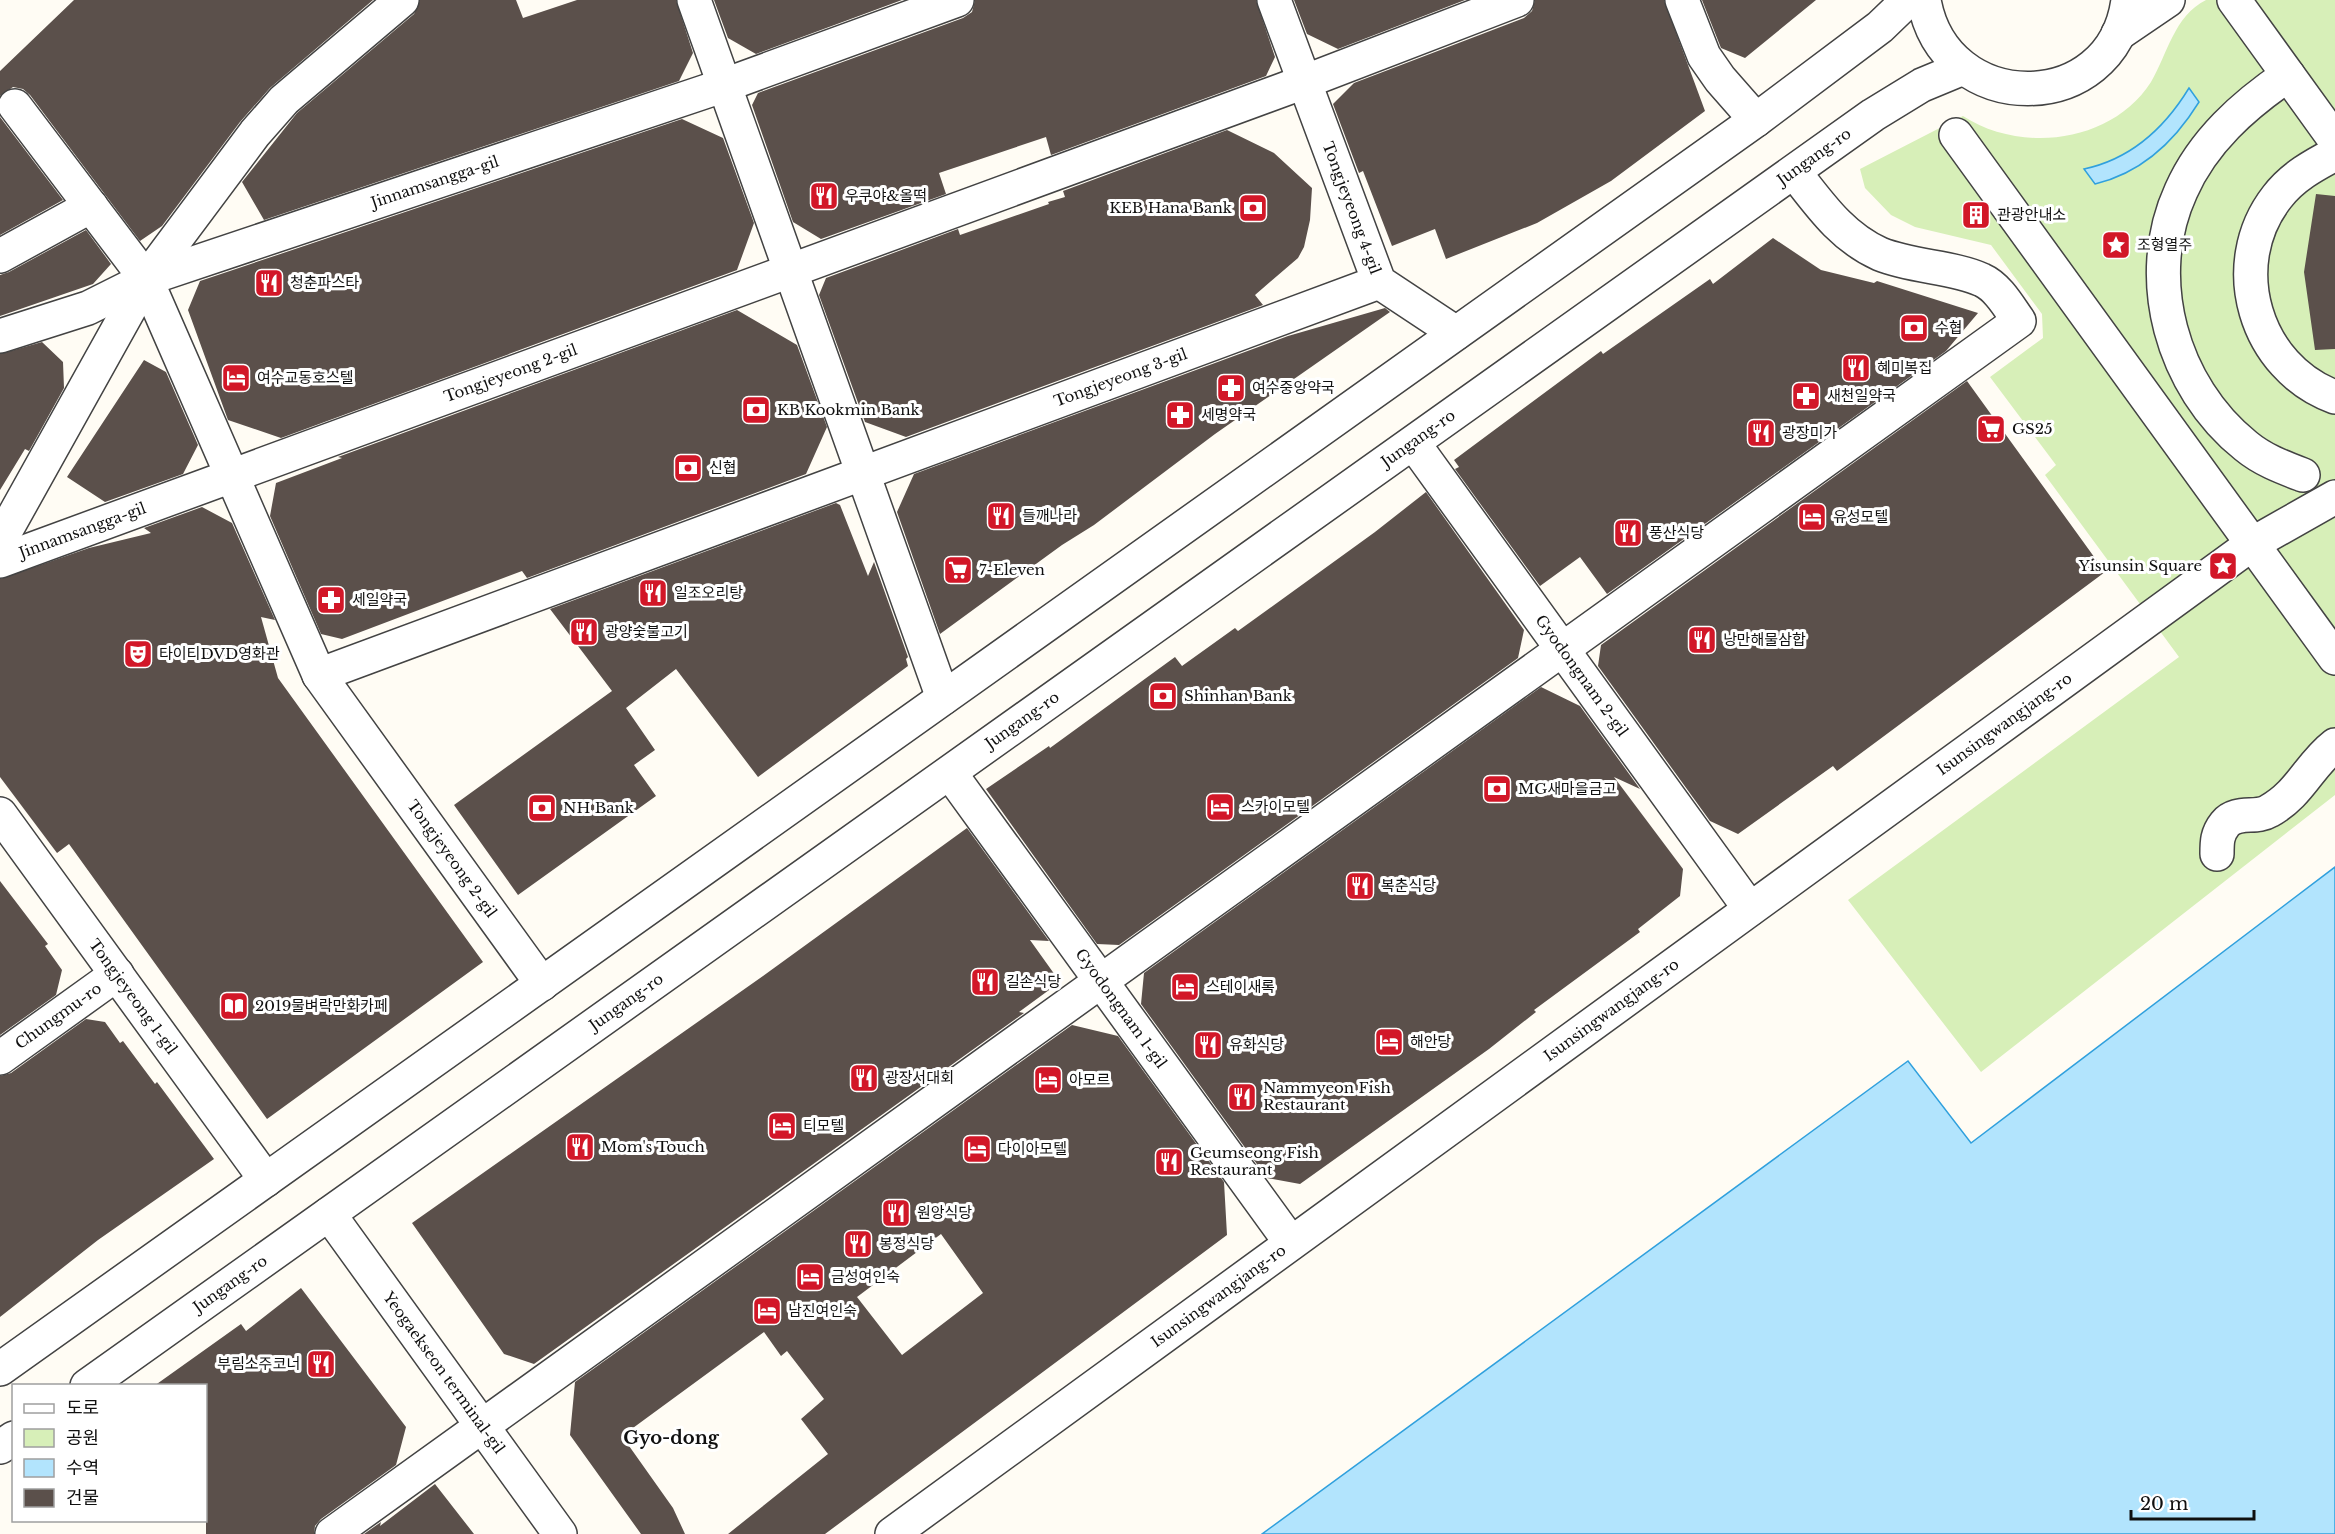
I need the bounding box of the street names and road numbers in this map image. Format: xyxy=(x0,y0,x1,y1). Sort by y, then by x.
street label: Jungang-ro xyxy=(1772,123,1855,190)
street label: Tongjeyeong 4-gil xyxy=(1319,139,1385,277)
street label: Jinnamsangga-gil xyxy=(367,151,501,213)
street label: Tongjeyeong 2-gil xyxy=(441,340,580,406)
street label: Tongjeyeong 3-gil xyxy=(1051,344,1190,411)
street label: Jungang-ro xyxy=(1376,405,1459,472)
street label: Jinnamsangga-gil xyxy=(15,498,149,563)
street label: Gyodongnam 2-gil xyxy=(1532,611,1632,740)
street label: Isunsingwangjang-ro xyxy=(1933,668,2076,779)
street label: Jungang-ro xyxy=(980,687,1063,754)
street label: Tongjeyeong 2-gil xyxy=(403,796,501,921)
street label: Tongjeyeong 1-gil xyxy=(85,935,182,1058)
street label: Gyodongnam 1-gil xyxy=(1072,945,1171,1072)
street label: Isunsingwangjang-ro xyxy=(1540,954,1683,1065)
street label: Jungang-ro xyxy=(584,969,667,1036)
street label: Chungmu-ro xyxy=(11,978,105,1053)
street label: Isunsingwangjang-ro xyxy=(1147,1240,1290,1351)
street label: Jungang-ro xyxy=(188,1251,271,1318)
street label: Yeogaekseon terminal-gil xyxy=(379,1287,509,1457)

